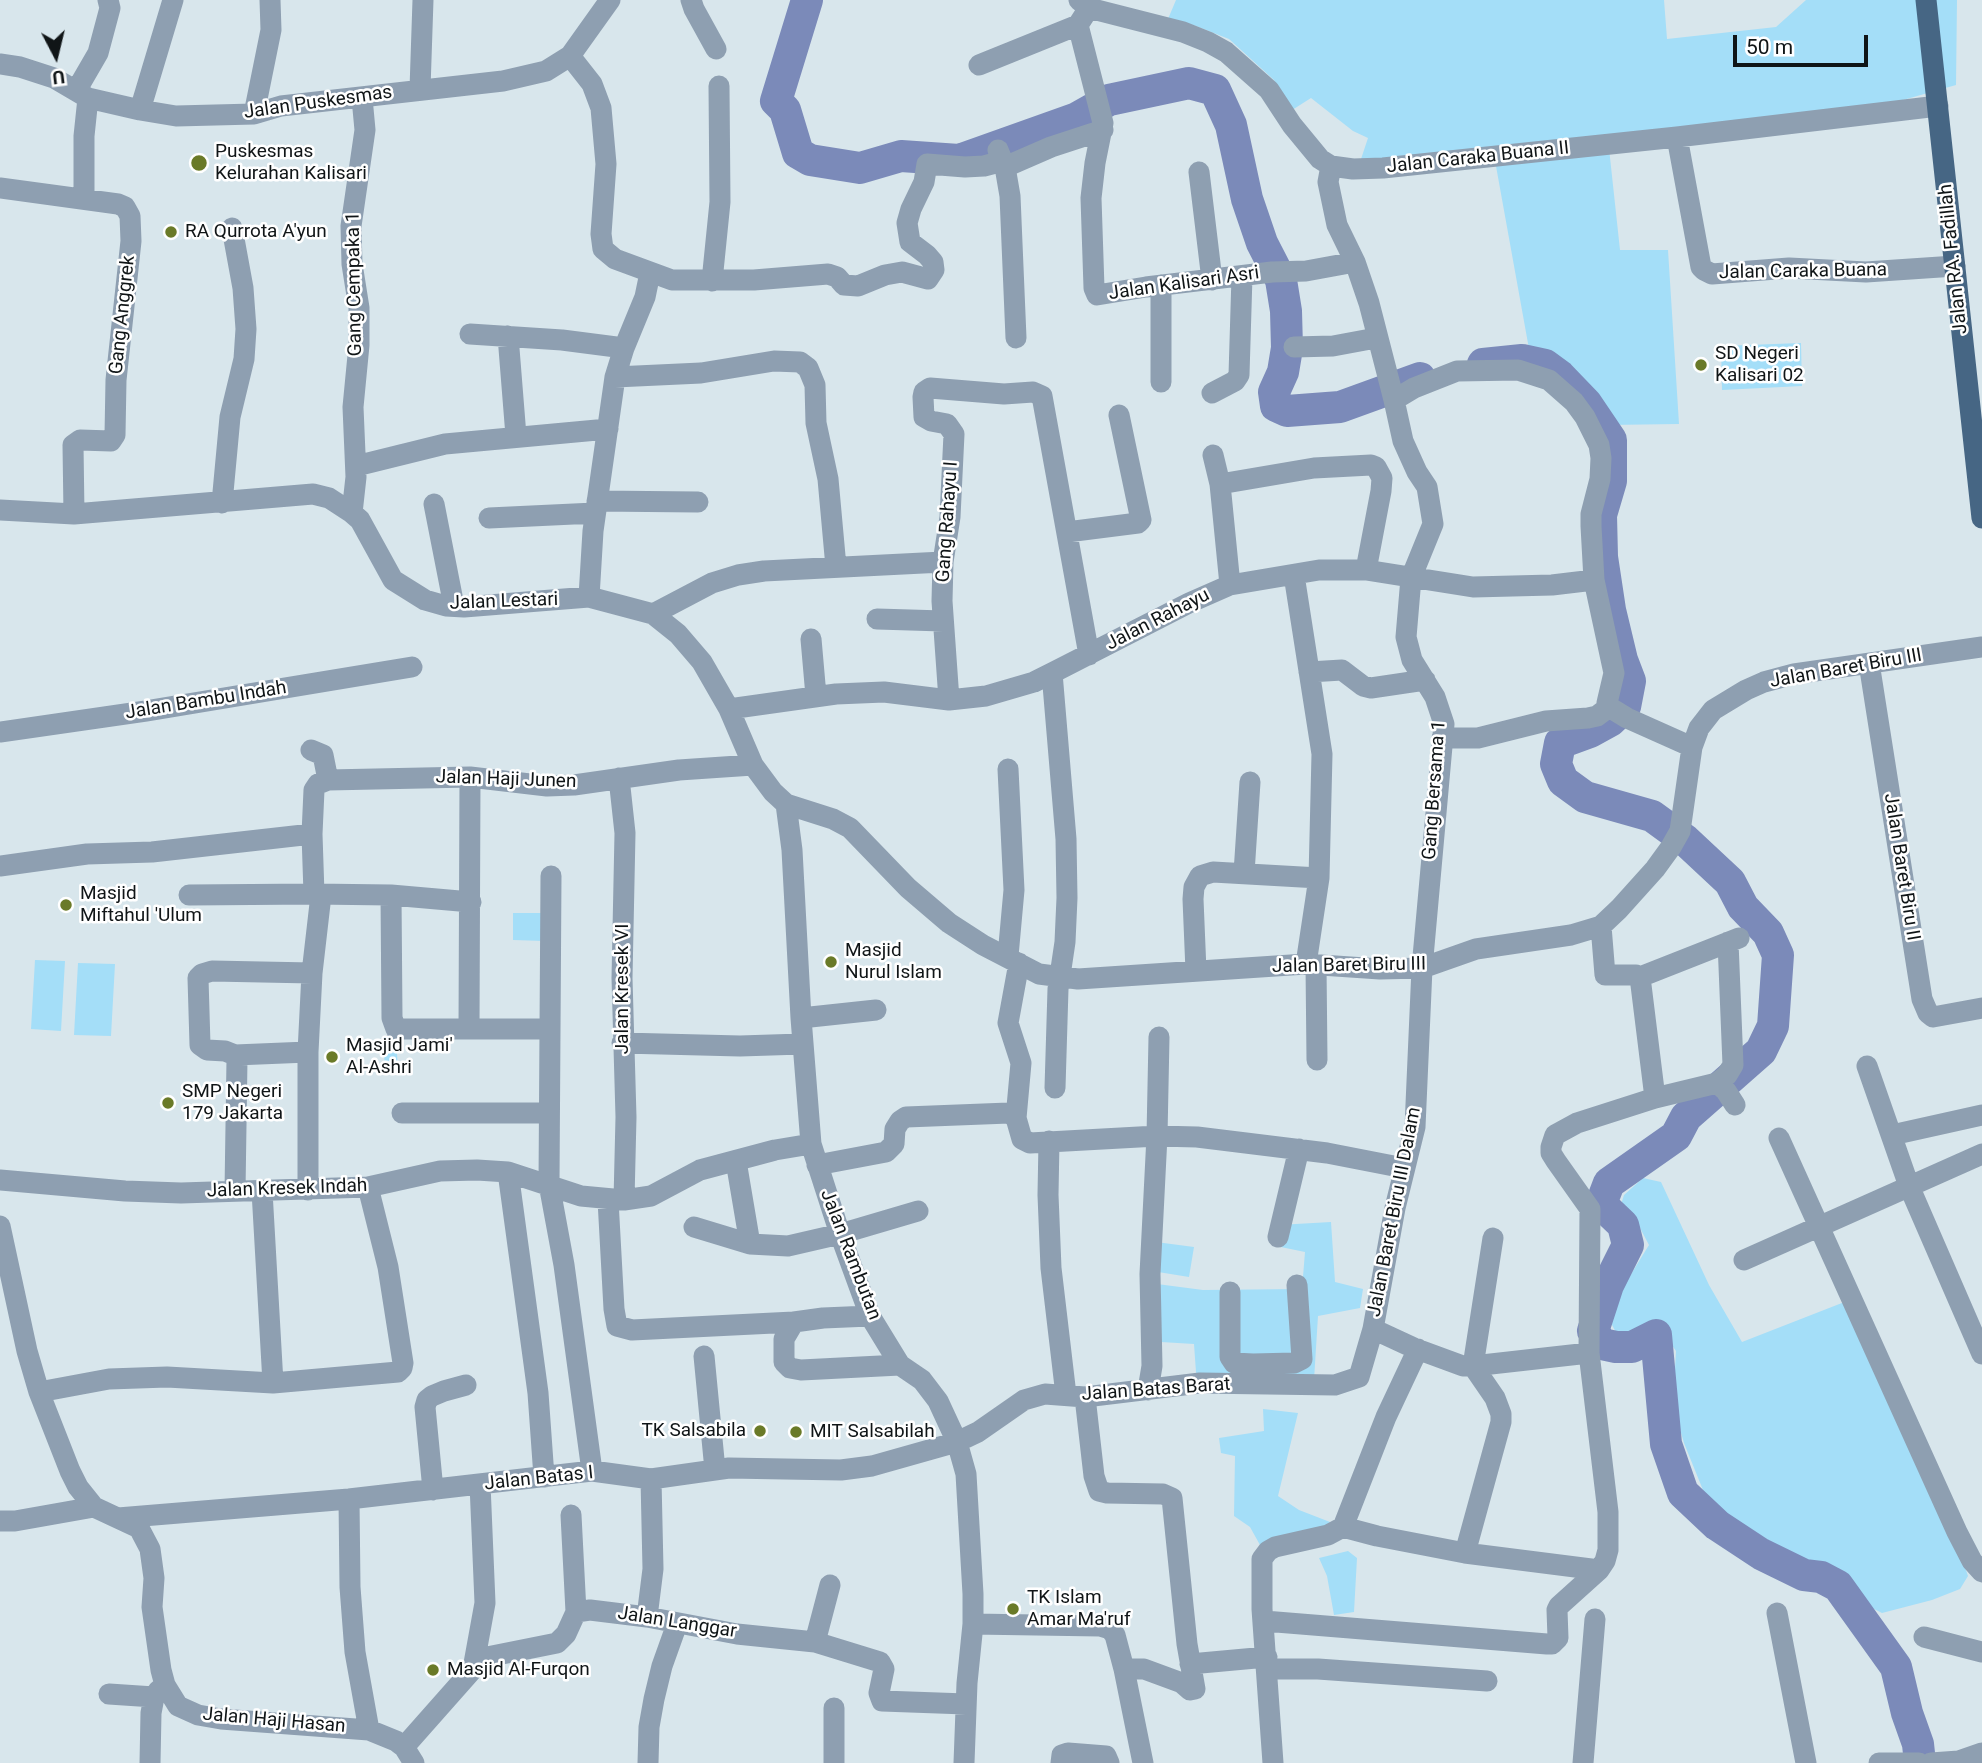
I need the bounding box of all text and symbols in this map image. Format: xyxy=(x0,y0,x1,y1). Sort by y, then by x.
north arrow xyxy=(21,21,91,91)
scale bar xyxy=(1737,21,1872,65)
text: 50 m xyxy=(1746,35,1793,59)
text: U xyxy=(51,65,66,90)
street label: Jalan Puskesmas xyxy=(242,81,394,125)
street label: Jalan Caraka Buana II xyxy=(1386,137,1570,179)
place label: Puskesmas Kelurahan Kalisari xyxy=(215,141,367,185)
marker: Puskesmas Kelurahan Kalisari xyxy=(189,153,209,173)
street label: Jalan RA. Fadillah xyxy=(1935,183,1973,335)
street label: Gang Cempaka 1 xyxy=(342,212,368,356)
place label: RA Qurrota A'yun xyxy=(185,221,327,243)
marker: RA Qurrota A'yun xyxy=(163,224,179,240)
street label: Gang Anggrek xyxy=(105,254,141,376)
street label: Jalan Caraka Buana xyxy=(1719,259,1887,285)
street label: Jalan Kalisari Asri xyxy=(1107,262,1261,306)
place label: SD Negeri Kalisari 02 xyxy=(1715,343,1804,387)
marker: SD Negeri Kalisari 02 xyxy=(1693,357,1709,373)
street label: Gang Rahayu I xyxy=(932,461,964,583)
street label: Jalan Rahayu xyxy=(1102,584,1214,656)
street label: Jalan Lestari xyxy=(449,589,559,615)
street label: Jalan Baret Biru III xyxy=(1768,644,1924,694)
street label: Jalan Bambu Indah xyxy=(124,677,288,725)
street label: Gang Bersama 1 xyxy=(1419,719,1451,861)
street label: Jalan Haji Junen xyxy=(435,766,577,794)
street label: Jalan Baret Biru II xyxy=(1878,792,1924,942)
place label: Masjid Miftahul 'Ulum xyxy=(80,883,202,927)
marker: Masjid Miftahul 'Ulum xyxy=(58,897,74,913)
street label: Jalan Kresek VI xyxy=(612,924,634,1054)
place label: Masjid Nurul Islam xyxy=(845,940,942,984)
street label: Jalan Baret Biru III xyxy=(1272,953,1426,979)
marker: Masjid Nurul Islam xyxy=(823,954,839,970)
place label: Masjid Jami' Al-Ashri xyxy=(346,1035,453,1079)
marker: Masjid Jami' Al-Ashri xyxy=(324,1049,340,1065)
place label: SMP Negeri 179 Jakarta xyxy=(182,1081,283,1125)
marker: SMP Negeri 179 Jakarta xyxy=(160,1095,176,1111)
street label: Jalan Baret Biru III Dalam xyxy=(1363,1105,1427,1319)
street label: Jalan Kresek Indah xyxy=(206,1175,368,1203)
street label: Jalan Rambutan xyxy=(815,1187,885,1323)
street label: Jalan Batas Barat xyxy=(1081,1373,1231,1407)
place label: TK Salsabila xyxy=(641,1420,746,1442)
place label: MIT Salsabilah xyxy=(810,1421,935,1443)
marker: TK Salsabila xyxy=(752,1423,768,1439)
marker: MIT Salsabilah xyxy=(788,1424,804,1440)
street label: Jalan Batas I xyxy=(483,1462,595,1496)
place label: TK Islam Amar Ma'ruf xyxy=(1027,1587,1131,1631)
marker: TK Islam Amar Ma'ruf xyxy=(1005,1601,1021,1617)
street label: Jalan Langgar xyxy=(616,1602,738,1644)
place label: Masjid Al-Furqon xyxy=(447,1659,590,1681)
marker: Masjid Al-Furqon xyxy=(425,1662,441,1678)
street label: Jalan Haji Hasan xyxy=(202,1703,346,1739)

